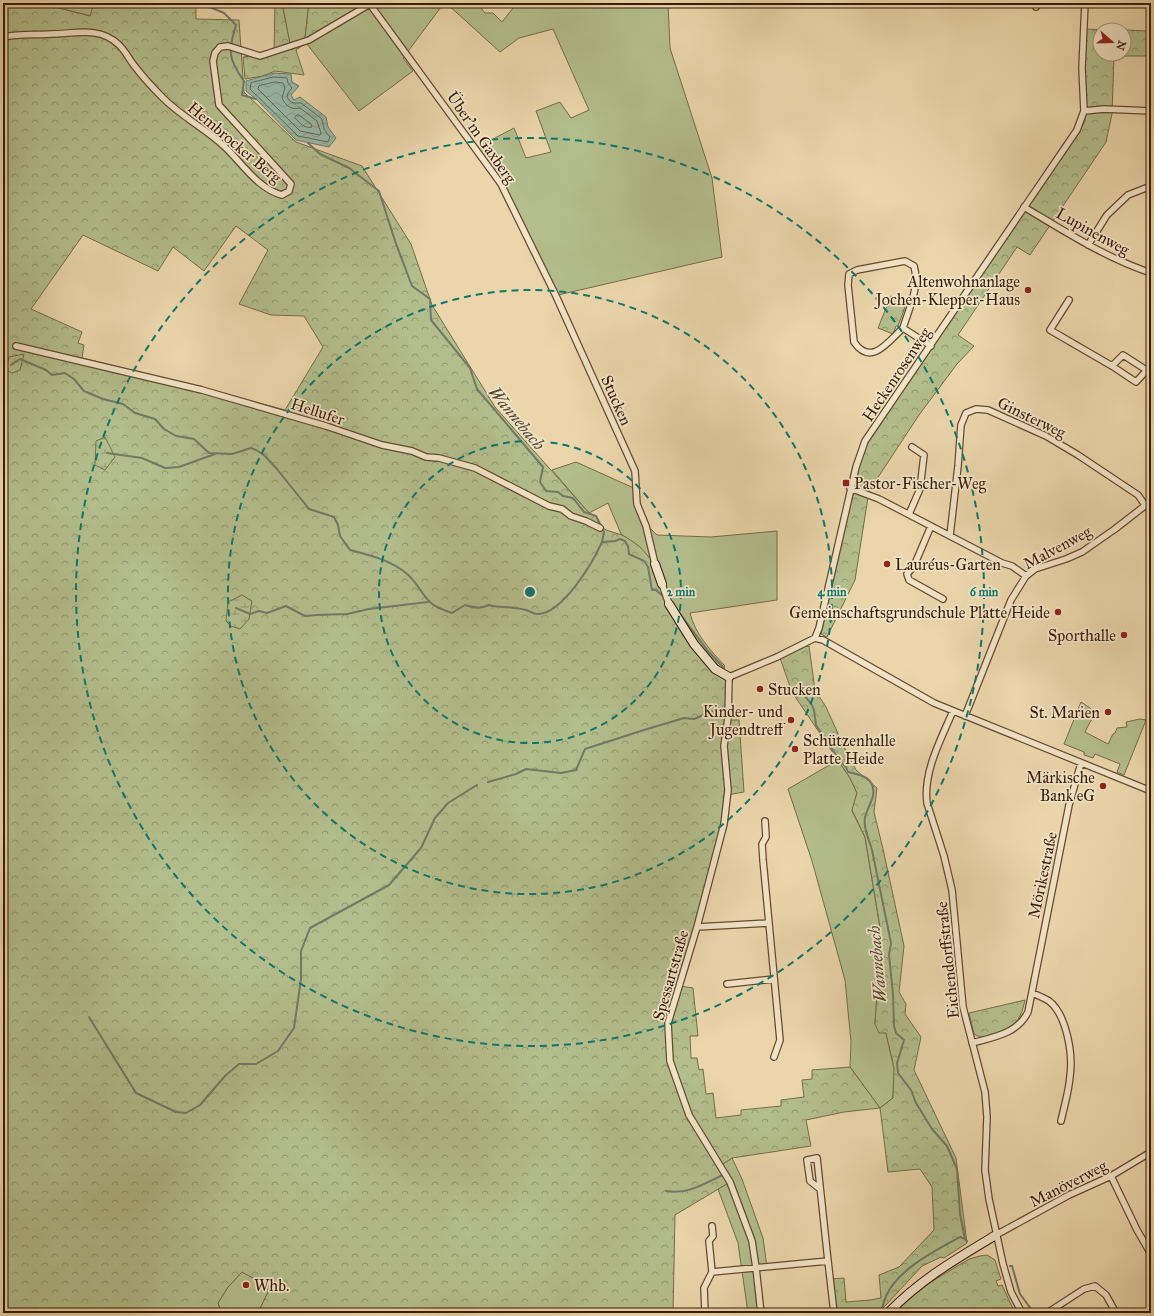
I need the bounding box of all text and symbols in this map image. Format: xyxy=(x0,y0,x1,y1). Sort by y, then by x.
north arrow xyxy=(1092,22,1132,62)
text: N xyxy=(1113,39,1129,52)
street label: Über'm Gaxberg xyxy=(442,87,521,188)
street label: Hembrocker Berg xyxy=(183,98,286,188)
street label: Lupinenweg xyxy=(1052,203,1133,261)
place label: Altenwohnanlage Jochen-Klepper-Haus xyxy=(874,272,1020,310)
marker: Altenwohnanlage Jochen-Klepper-Haus xyxy=(1023,285,1033,295)
street label: Heckenrosenweg xyxy=(858,323,936,425)
street label: Stucken xyxy=(597,372,636,428)
water label: Wannebach xyxy=(484,382,549,454)
street label: Ginsterweg xyxy=(994,393,1069,443)
street label: Hellufer xyxy=(289,394,347,429)
place label: Pastor-Fischer-Weg xyxy=(854,474,987,494)
marker: Pastor-Fischer-Weg xyxy=(841,478,851,488)
street label: Malvenweg xyxy=(1020,521,1096,574)
place label: Lauréus-Garten xyxy=(895,555,1001,574)
marker: Lauréus-Garten xyxy=(882,559,892,569)
centre of rings xyxy=(523,585,537,599)
text: 2 min xyxy=(667,585,696,599)
text: 4 min xyxy=(817,585,847,600)
text: 6 min xyxy=(970,585,999,599)
place label: Gemeinschaftsgrundschule Platte Heide xyxy=(789,603,1050,623)
marker: Gemeinschaftsgrundschule Platte Heide xyxy=(1053,607,1063,617)
place label: Sporthalle xyxy=(1048,626,1116,645)
marker: Sporthalle xyxy=(1119,630,1129,640)
place label: Stucken xyxy=(768,680,821,699)
marker: Stucken xyxy=(755,684,765,694)
place label: Kinder- und Jugendtreff xyxy=(703,702,785,740)
place label: St. Marien xyxy=(1029,703,1100,722)
marker: St. Marien xyxy=(1103,707,1113,717)
marker: Kinder- und Jugendtreff xyxy=(786,715,796,725)
place label: Schützenhalle Platte Heide xyxy=(803,731,896,768)
marker: Schützenhalle Platte Heide xyxy=(790,744,800,754)
place label: Märkische Bank eG xyxy=(1026,768,1095,805)
marker: Märkische Bank eG xyxy=(1098,781,1108,791)
street label: Mörikestraße xyxy=(1024,830,1061,920)
street label: Eichendorffstraße xyxy=(932,900,963,1019)
water label: Wannebach xyxy=(864,925,891,1003)
street label: Spessartstraße xyxy=(649,927,693,1023)
street label: Manöverweg xyxy=(1026,1156,1111,1212)
place label: Whb. xyxy=(254,1276,289,1295)
marker: Whb. xyxy=(241,1280,251,1290)

